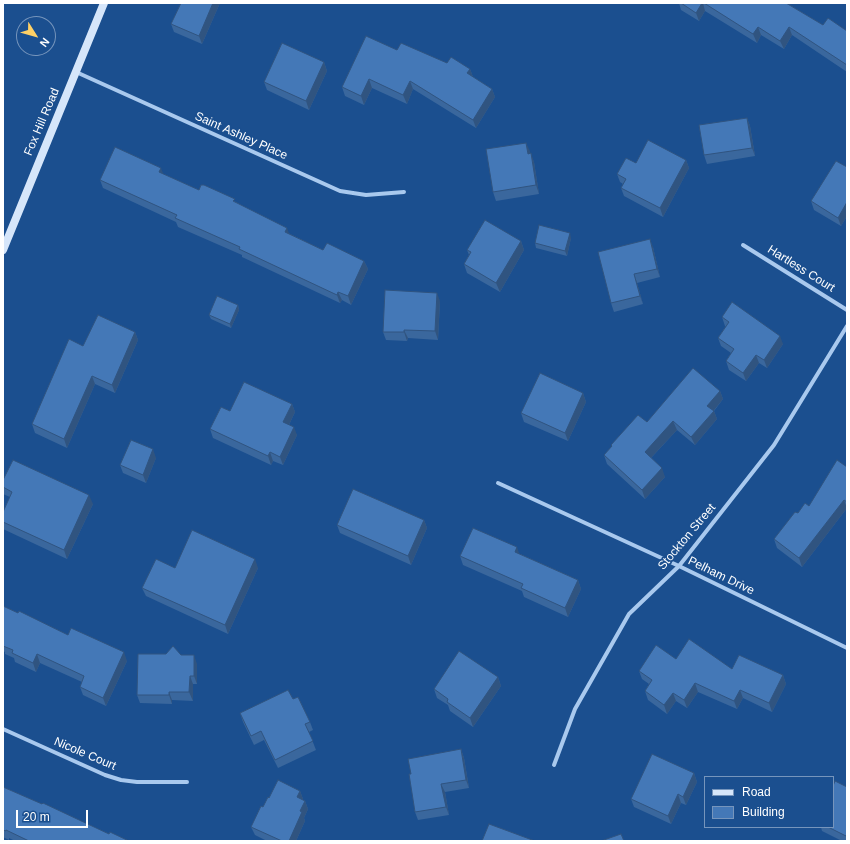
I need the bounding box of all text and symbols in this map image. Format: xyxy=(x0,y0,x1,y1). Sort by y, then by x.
north arrow xyxy=(16,16,56,56)
text: N xyxy=(38,36,52,49)
street label: Fox Hill Road xyxy=(21,86,63,158)
street label: Saint Ashley Place xyxy=(192,109,290,163)
street label: Hartless Court xyxy=(765,243,837,295)
street label: Stockton Street xyxy=(655,501,719,573)
street label: Pelham Drive xyxy=(685,554,757,598)
street label: Nicole Court xyxy=(52,734,118,774)
legend xyxy=(704,776,834,828)
text: Road xyxy=(742,785,771,799)
scale bar xyxy=(18,802,90,828)
text: Building xyxy=(742,805,785,819)
text: 20 m xyxy=(23,810,50,824)

